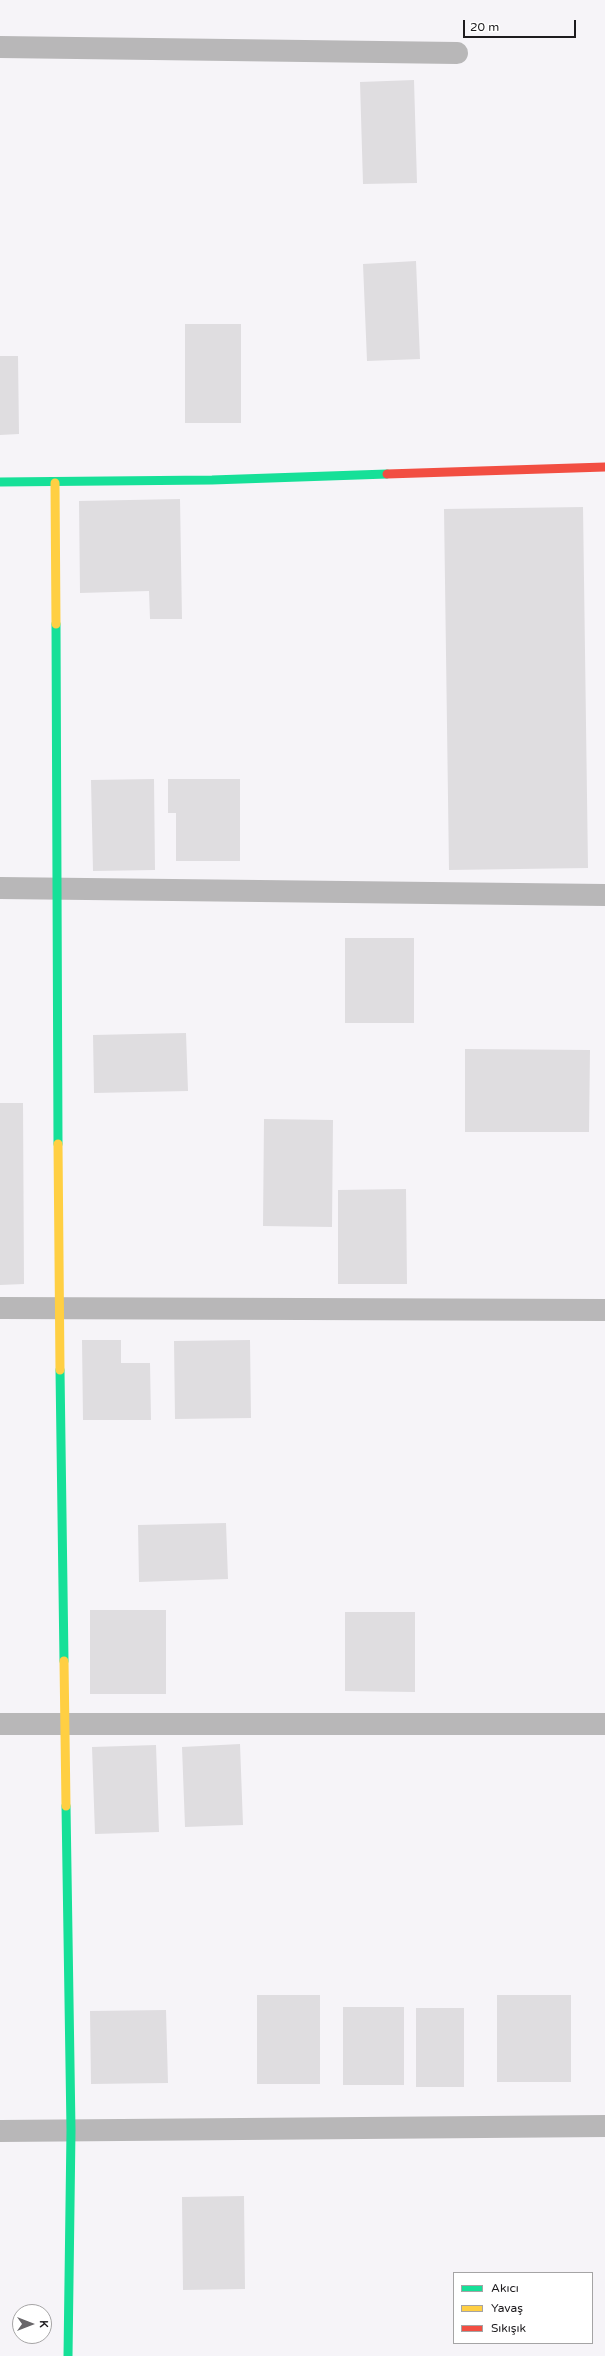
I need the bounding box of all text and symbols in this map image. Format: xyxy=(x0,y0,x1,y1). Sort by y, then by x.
scale bar xyxy=(465,12,578,38)
text: 20 m xyxy=(470,20,499,34)
legend xyxy=(453,2272,593,2344)
text: Akıcı xyxy=(491,2281,519,2295)
text: Yavaş xyxy=(491,2301,523,2315)
north arrow xyxy=(12,2304,52,2344)
text: K xyxy=(37,2320,50,2328)
text: Sıkışık xyxy=(491,2321,526,2335)

